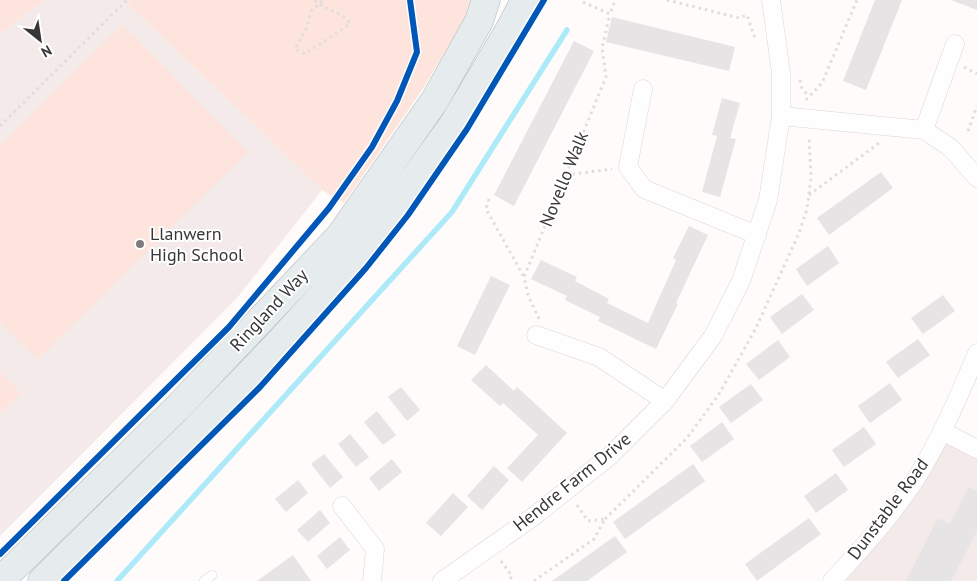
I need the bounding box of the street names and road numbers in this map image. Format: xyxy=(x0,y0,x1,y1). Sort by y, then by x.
street label: Novello Walk xyxy=(534,127,593,230)
street label: Ringland Way xyxy=(225,263,313,356)
street label: Hendre Farm Drive xyxy=(508,427,635,536)
street label: Dunstable Road xyxy=(842,453,933,564)

